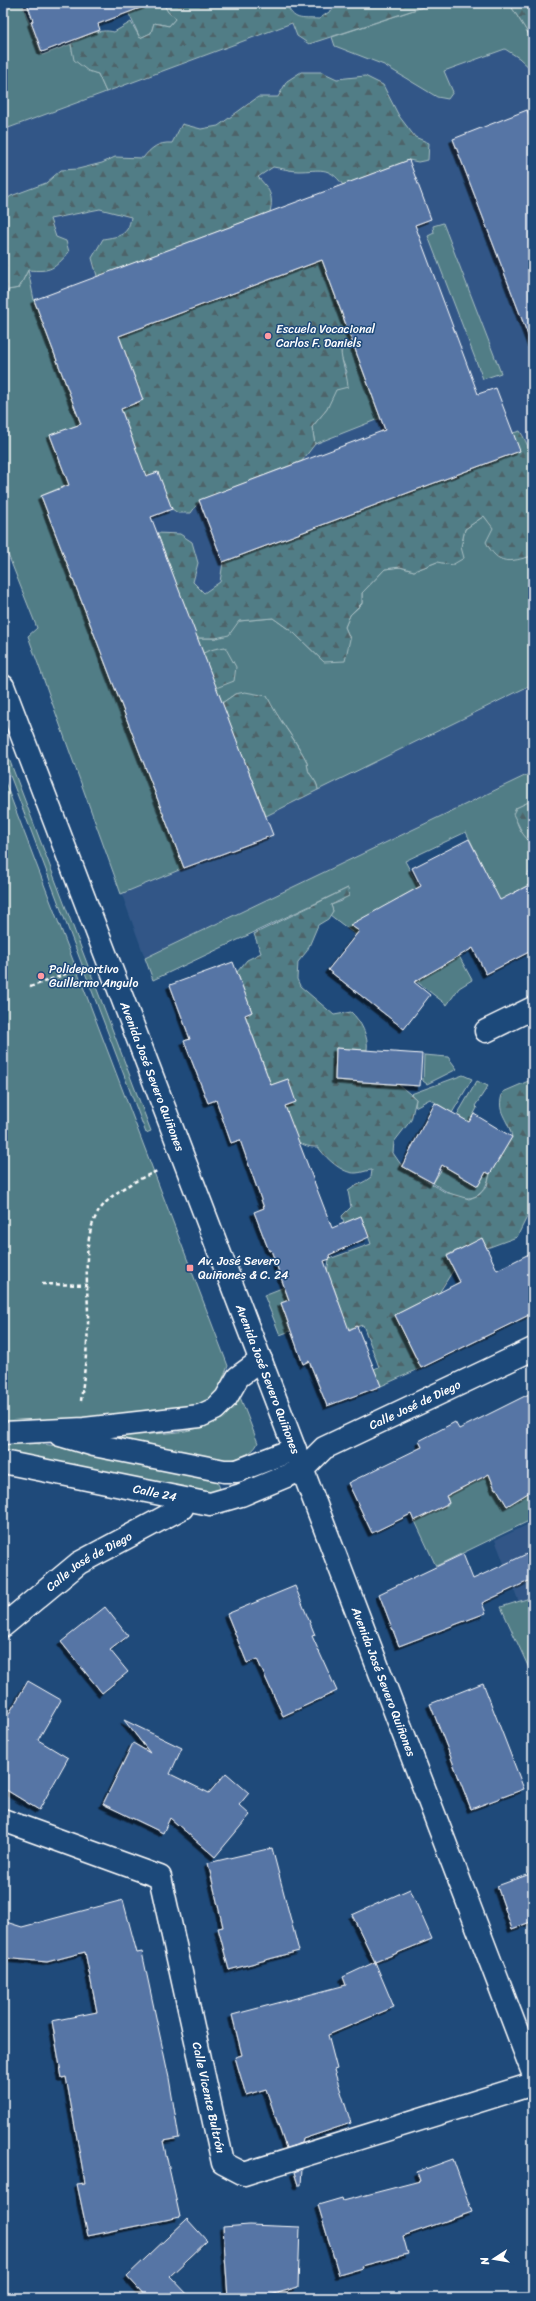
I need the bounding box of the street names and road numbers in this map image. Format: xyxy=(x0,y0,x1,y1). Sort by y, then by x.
street label: Avenida José Severo Quiñones xyxy=(113,997,191,1155)
street label: Avenida José Severo Quiñones xyxy=(229,1300,307,1458)
street label: Calle José de Diego xyxy=(365,1374,465,1436)
street label: Calle 24 xyxy=(131,1478,179,1508)
street label: Calle José de Diego xyxy=(41,1525,136,1597)
street label: Avenida José Severo Quiñones xyxy=(344,1603,422,1760)
street label: Calle Vicente Bultrón xyxy=(186,2040,232,2156)

